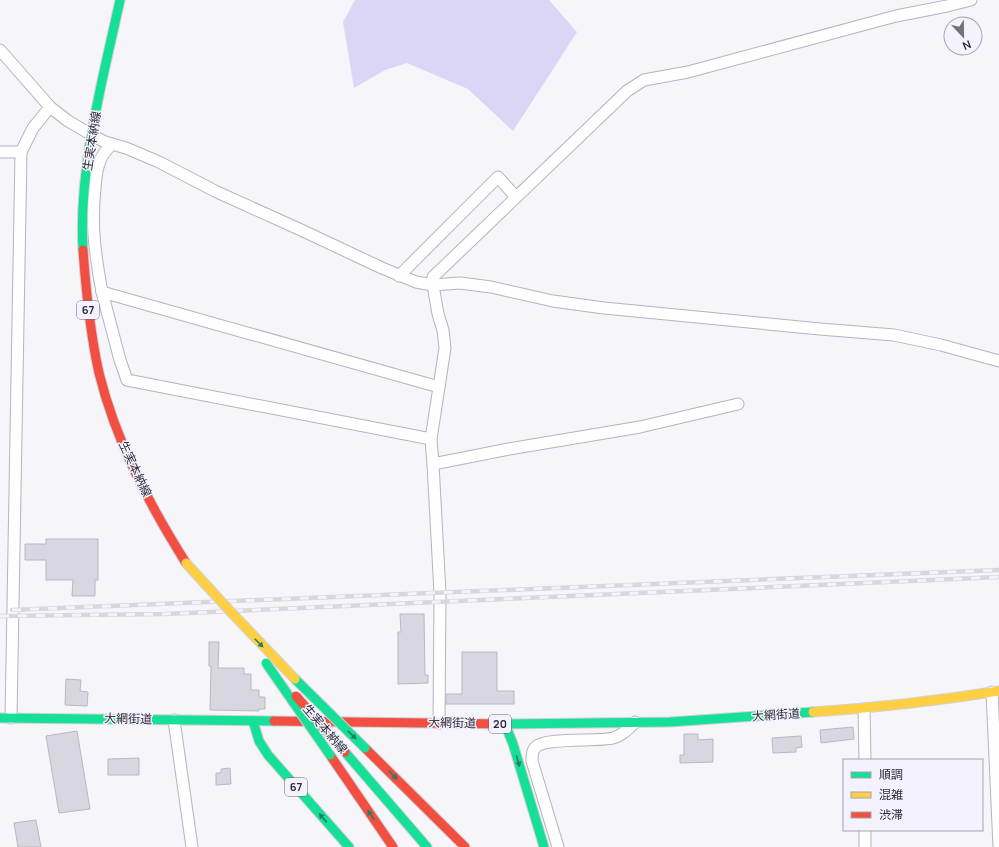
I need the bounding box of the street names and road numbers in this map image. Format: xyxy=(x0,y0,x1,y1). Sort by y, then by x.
street label: 生実本納線 xyxy=(78,110,105,172)
road number: 67 xyxy=(77,301,99,319)
street label: 生実本納線 xyxy=(115,438,156,500)
street label: 生実本納線 xyxy=(299,700,351,757)
street label: 大網街道 xyxy=(751,704,801,725)
street label: 大網街道 xyxy=(104,710,152,727)
street label: 大網街道 xyxy=(428,714,476,731)
road number: 20 xyxy=(489,715,511,733)
road number: 67 xyxy=(285,778,307,796)

